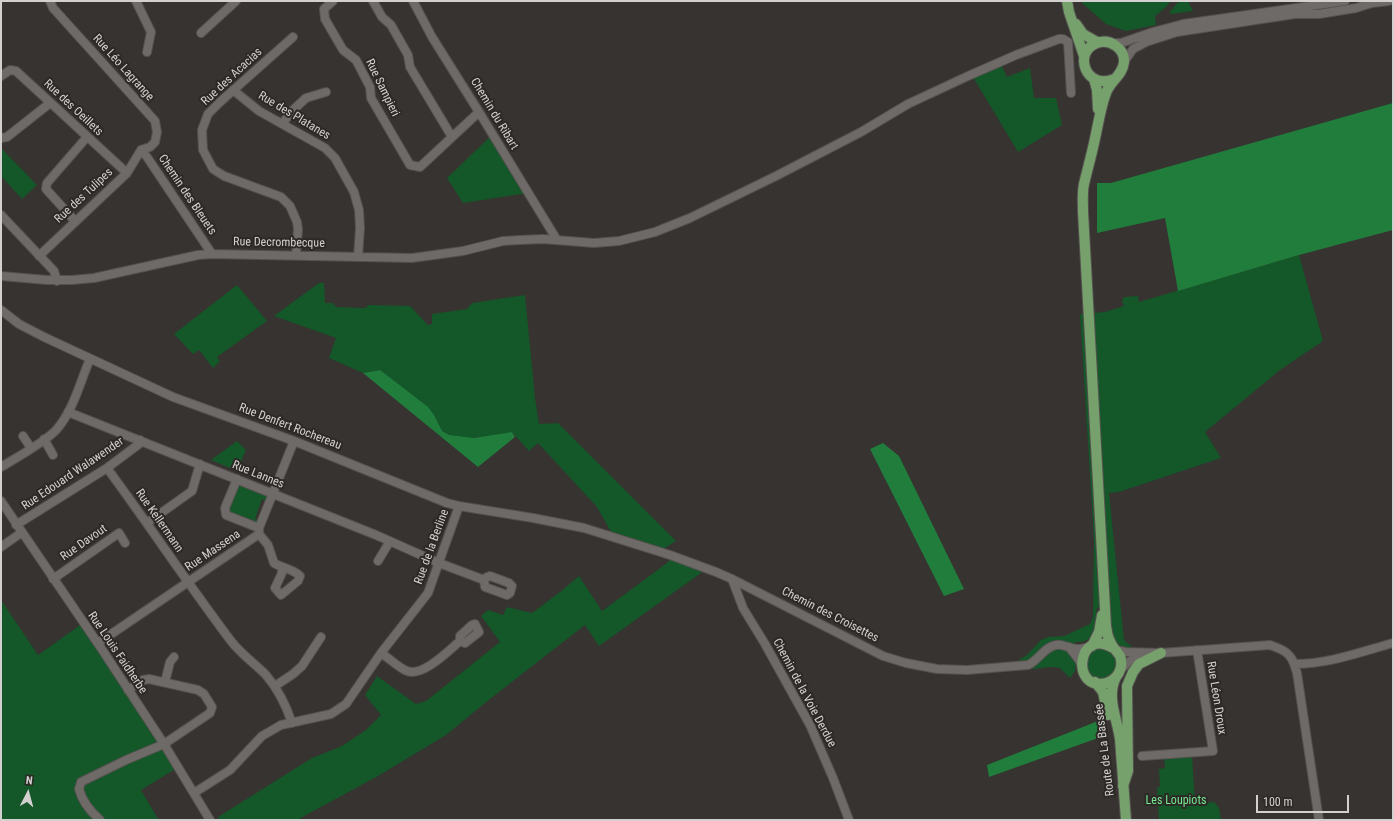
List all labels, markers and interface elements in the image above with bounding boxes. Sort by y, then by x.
street label: Rue Léo Lagrange [89,32,157,104]
street label: Rue des Acacias [199,45,265,109]
street label: Rue Sampieri [362,57,402,119]
street label: Chemin du Ribart [467,75,521,153]
street label: Rue des Oeillets [40,77,106,139]
street label: Rue des Platanes [255,89,333,143]
street label: Chemin des Bleuets [155,152,219,238]
street label: Rue des Tulipes [52,165,116,227]
street label: Rue Decrombecque [233,235,325,251]
street label: Rue Denfert Rochereau [237,401,343,453]
street label: Rue Edouard Walawender [19,435,127,513]
street label: Rue Lannes [230,458,286,492]
street label: Rue Kellermann [132,487,186,555]
street label: Rue de la Berline [412,507,452,587]
street label: Rue Davout [58,522,110,564]
street label: Rue Massena [183,527,243,575]
street label: Chemin des Croisettes [779,584,881,646]
street label: Rue Louis Faidherbe [84,609,150,697]
street label: Chemin de la Voie Derdue [769,636,839,750]
street label: Rue Léon Droux [1203,660,1229,736]
street label: Route de La Bassée [1092,703,1118,797]
north arrow [8,773,48,813]
text: N [25,774,33,787]
scale bar [1258,787,1351,813]
park label: Les Loupiots [1146,794,1206,808]
text: 100 m [1263,795,1293,809]

